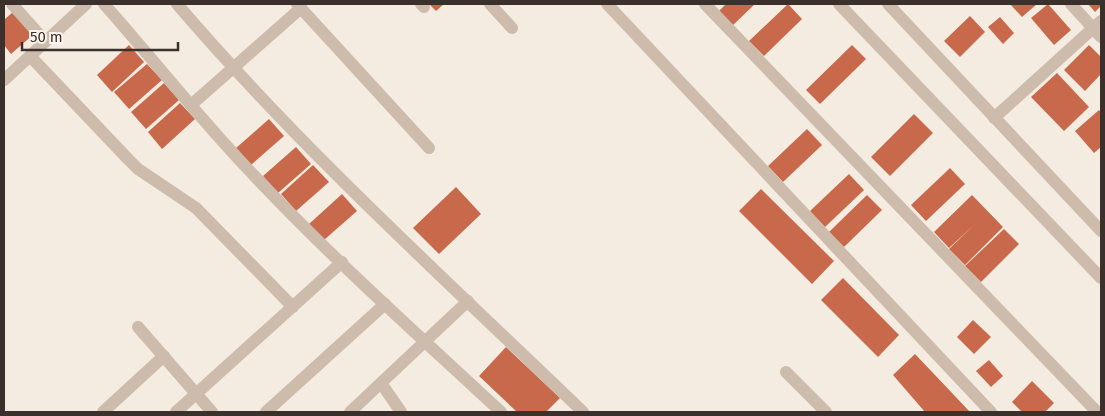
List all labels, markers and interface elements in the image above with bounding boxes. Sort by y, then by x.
scale bar [22,20,179,52]
text: 50 m [30,28,63,46]

